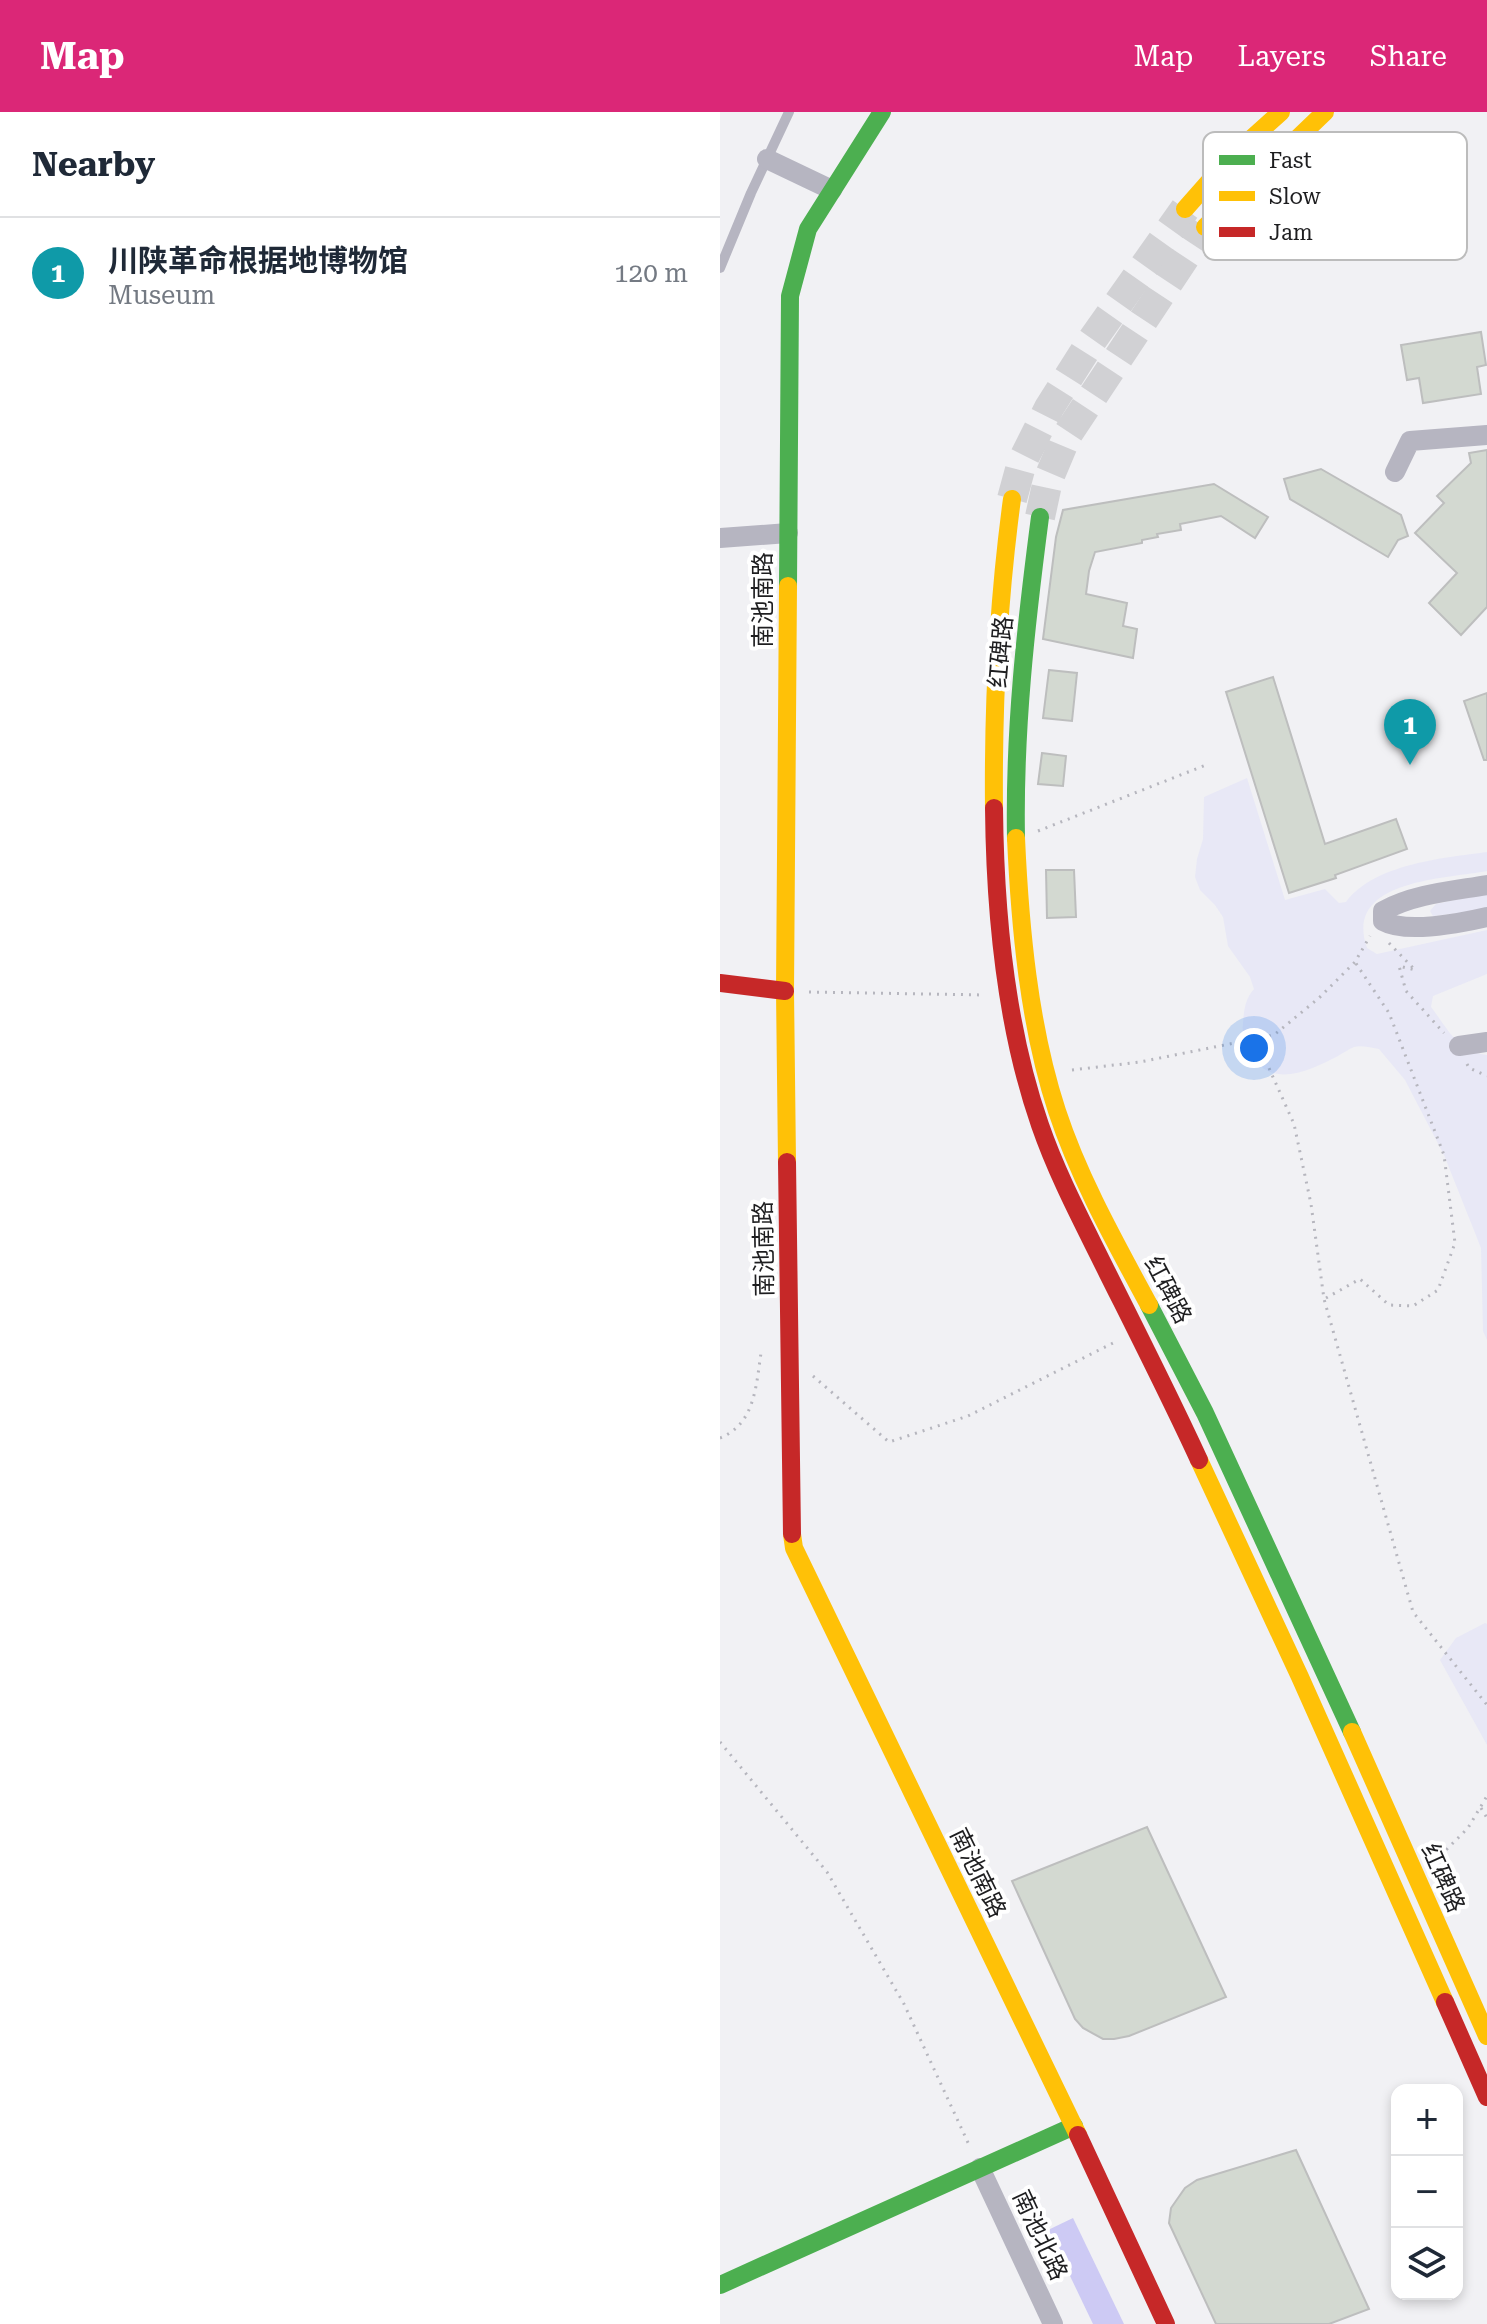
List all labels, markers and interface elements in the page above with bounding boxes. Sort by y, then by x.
text: Map [40,34,125,78]
text: Map [1134,40,1193,73]
text: Layers [1237,40,1326,73]
text: Share [1370,40,1447,73]
legend [1203,132,1467,260]
text: Nearby [32,144,155,184]
text: Fast [1269,148,1312,173]
text: Slow [1269,184,1322,209]
text: Jam [1269,220,1313,245]
text: 川陕革命根据地博物馆 [108,243,408,278]
text: 1 [51,258,65,288]
text: 120 m [614,258,688,288]
text: Museum [108,280,215,310]
street label: 南池南路 [749,552,777,648]
street label: 红碑路 [984,615,1018,689]
pin: 1 [1384,699,1436,765]
your location [1234,1028,1274,1068]
street label: 南池南路 [749,1201,779,1297]
street label: 红碑路 [1139,1252,1197,1328]
street label: 南池南路 [944,1824,1012,1922]
street label: 红碑路 [1416,1839,1470,1917]
map controls [1391,2084,1463,2300]
button: + [1391,2084,1463,2156]
button: − [1391,2156,1463,2228]
street label: 南池北路 [1007,2186,1073,2284]
button: layers [1391,2228,1463,2300]

